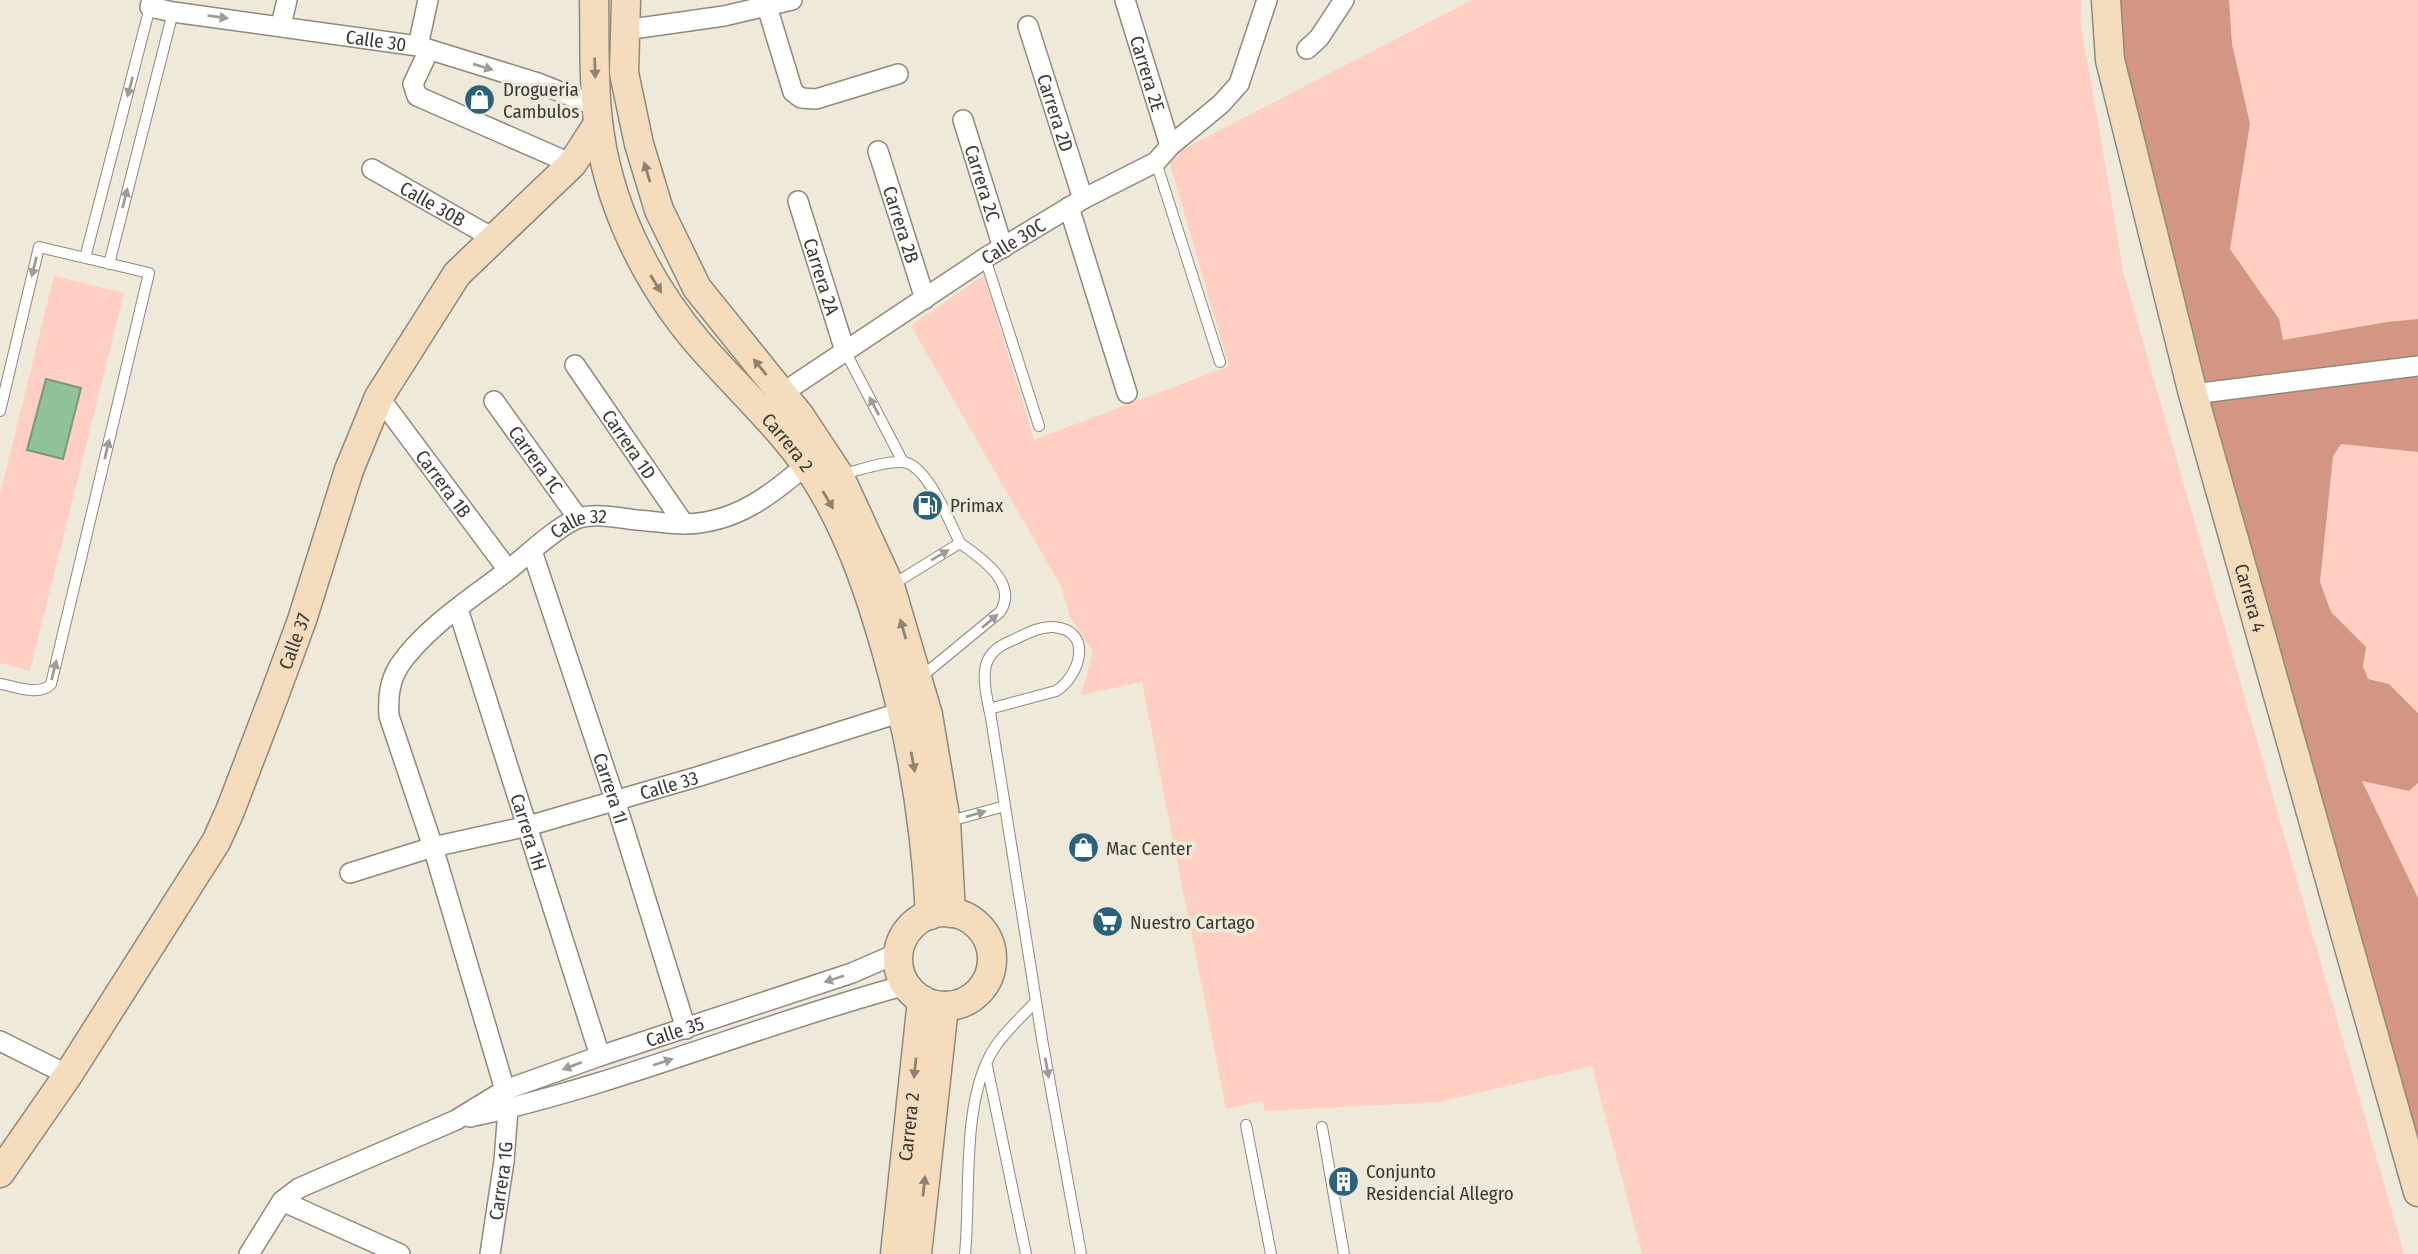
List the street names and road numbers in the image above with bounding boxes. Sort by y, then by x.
street label: Calle 30 [344,25,408,56]
street label: Carrera 2E [1125,33,1170,114]
street label: Carrera 2D [1032,71,1078,155]
street label: Carrera 2C [960,142,1005,224]
street label: Calle 30B [396,176,469,232]
street label: Carrera 2B [878,183,924,266]
street label: Calle 30C [977,213,1050,270]
street label: Carrera 2A [798,235,844,318]
street label: Carrera 1D [597,405,661,484]
street label: Carrera 2 [757,408,818,476]
street label: Carrera 1C [504,421,568,498]
street label: Carrera 1B [410,446,476,522]
street label: Calle 32 [546,505,607,544]
street label: Carrera 4 [2229,561,2271,635]
street label: Calle 37 [274,610,316,673]
street label: Carrera 1I [588,750,633,827]
street label: Calle 33 [637,766,701,805]
street label: Carrera 1H [505,791,551,874]
street label: Calle 35 [643,1012,707,1052]
street label: Carrera 2 [894,1091,924,1162]
street label: Carrera 1G [484,1141,517,1222]

